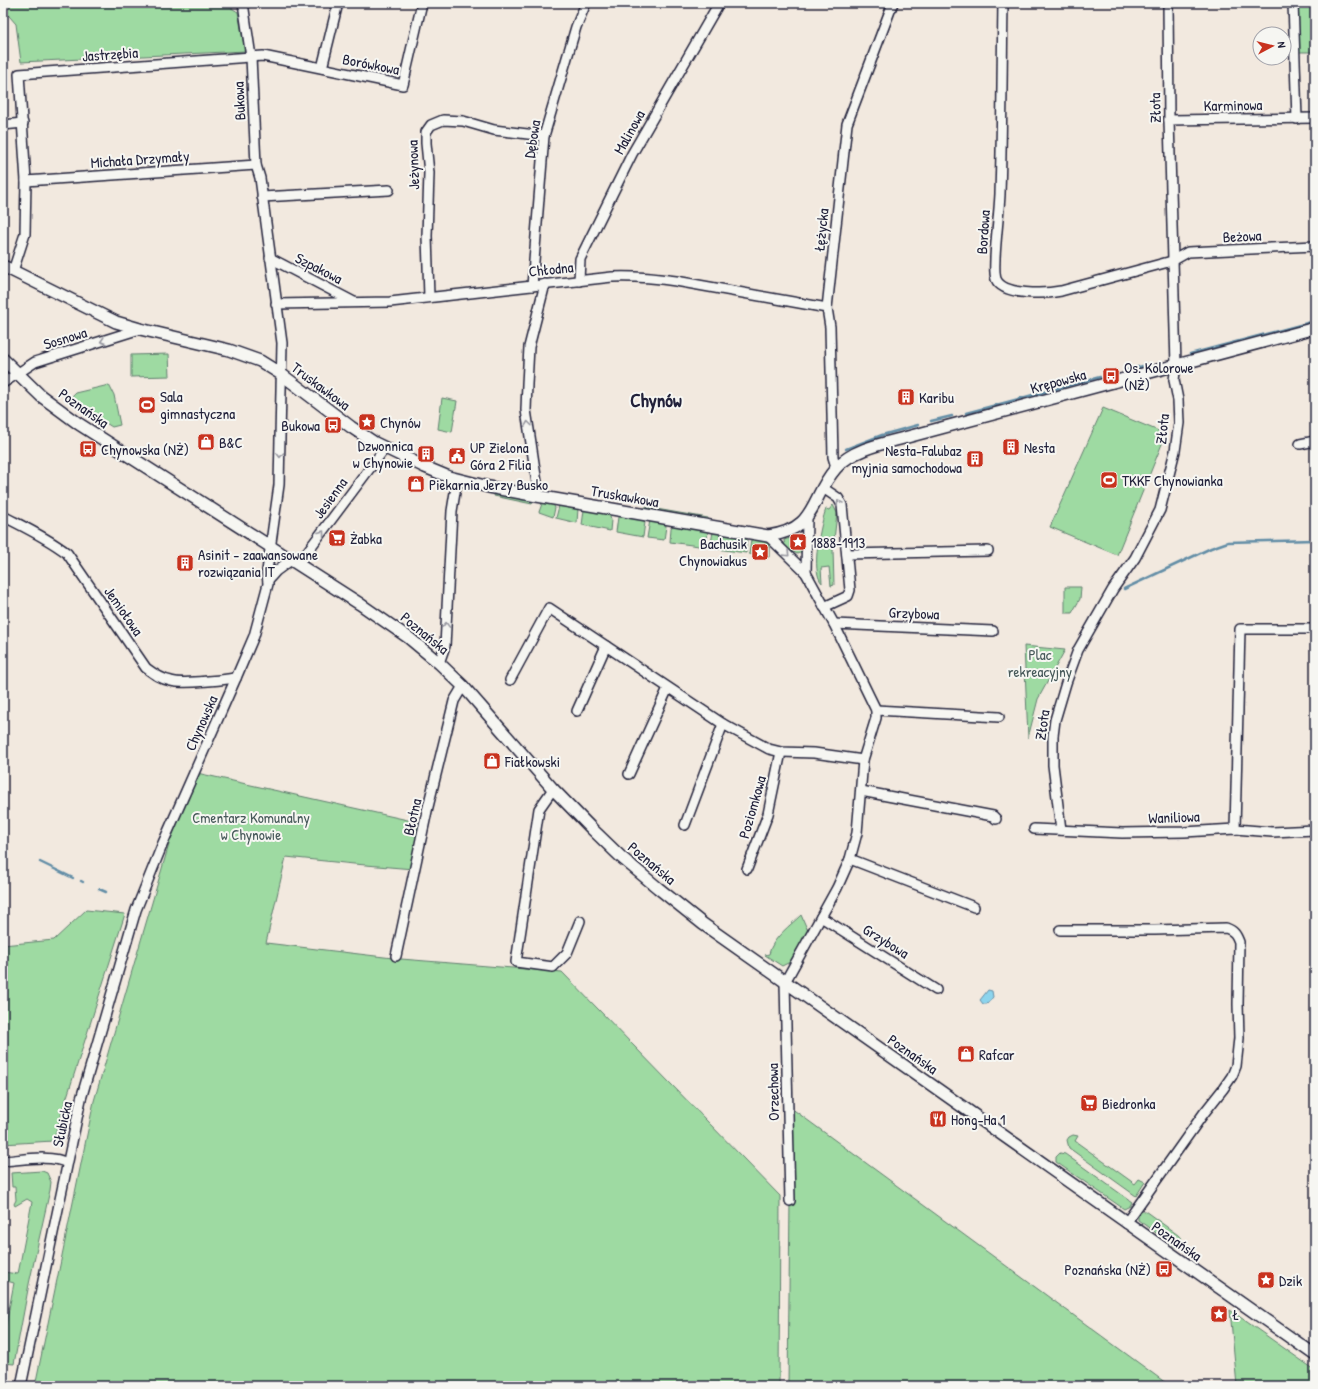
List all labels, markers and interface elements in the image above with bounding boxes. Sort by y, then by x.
north arrow [1252,26,1292,66]
text: N [1275,41,1289,49]
street label: Jastrzębia [81,42,139,66]
street label: Borówkowa [341,48,401,80]
street label: Bukowa [227,81,250,121]
street label: Złota [1144,93,1166,123]
street label: Karminowa [1203,94,1263,116]
street label: Malinowa [608,106,650,158]
street label: Dębowa [519,118,545,159]
street label: Jeżynowa [402,140,424,190]
street label: Michała Drzymały [90,145,190,173]
street label: Łężycka [808,207,834,253]
street label: Bordowa [971,209,995,255]
street label: Beżowa [1222,224,1262,248]
street label: Szpakowa [292,247,346,289]
street label: Chłodna [528,256,574,282]
street label: Sosnowa [41,321,89,355]
one-way arrow [99,336,106,345]
street label: Truskawkowa [287,357,355,415]
place label: Os. Kolorowe (NŻ) [1124,357,1193,395]
street label: Krępowska [1028,363,1088,399]
bus stop icon: Os. Kolorowe (NŻ) [1101,366,1121,386]
street label: Poznańska [55,383,113,433]
place label: Sala gimnastyczna [160,386,235,424]
district label: Chynów [630,387,682,414]
building icon: Karibu [896,387,916,407]
place label: Karibu [919,387,954,408]
sports icon: Sala gimnastyczna [137,395,157,415]
place icon: Chynów [357,412,377,432]
place label: Chynów [380,412,421,433]
street label: Złota [1150,413,1174,445]
place label: Bukowa [281,415,320,436]
bus stop icon: Bukowa [323,415,343,435]
one-way arrow [524,421,533,427]
shop icon: B&C [196,432,216,452]
place label: B&C [219,432,243,453]
place label: Dzwonnica w Chynowie [353,435,413,473]
place label: UP Zielona Góra 2 Filia [470,437,531,475]
building icon: Nesta [1001,437,1021,457]
place label: Nesta [1024,437,1055,458]
bus stop icon: Chynowska (NŻ) [78,439,98,459]
place label: Chynowska (NŻ) [101,439,189,460]
place label: Nesta-Falubaz myjnia samochodowa [852,440,963,478]
building icon: Dzwonnica w Chynowie [416,444,436,464]
public building icon: UP Zielona Góra 2 Filia [447,446,467,466]
building icon: Nesta-Falubaz myjnia samochodowa [965,449,985,469]
one-way arrow [275,452,284,458]
sports icon: TKKF Chynowianka [1099,470,1119,490]
place label: TKKF Chynowianka [1122,470,1223,491]
street label: Jesienna [308,473,352,523]
shop icon: Piekarnia Jerzy Busko [406,474,426,494]
place label: Piekarnia Jerzy Busko [429,474,548,495]
street label: Truskawkowa [589,480,661,512]
one-way arrow [837,500,844,507]
supermarket icon: Żabka [327,528,347,548]
place label: Żabka [350,528,382,549]
one-way arrow [317,530,324,537]
place icon: 1888-1913 [788,532,808,552]
place label: 1888-1913 [811,532,865,553]
place label: Bachusik Chynowiakus [679,533,747,571]
place icon: Bachusik Chynowiakus [750,542,770,562]
place label: Asinit - zaawansowane rozwiązania IT [198,544,318,582]
one-way arrow [782,550,790,557]
building icon: Asinit - zaawansowane rozwiązania IT [175,553,195,573]
street label: Jemiołowa [99,582,149,640]
street label: Grzybowa [888,602,940,624]
street label: Poznańska [396,607,454,659]
one-way arrow [442,622,450,628]
park label: Plac rekreacyjny [1008,644,1072,682]
street label: Chynowska [180,692,223,754]
street label: Złota [1029,708,1055,742]
shop icon: Fiałkowski [482,751,502,771]
place label: Fiałkowski [504,751,560,772]
street label: Poziomkowa [733,773,771,841]
street label: Błotna [398,796,426,837]
street label: Waniliowa [1148,806,1200,828]
park label: Cmentarz Komunalny w Chynowie [192,807,310,845]
street label: Poznańska [623,837,681,889]
street label: Grzybowa [859,919,913,963]
street label: Poznańska [884,1029,942,1079]
shop icon: Rafcar [956,1044,976,1064]
place label: Rafcar [979,1044,1015,1065]
street label: Orzechowa [762,1063,784,1121]
supermarket icon: Biedronka [1079,1093,1099,1113]
place label: Biedronka [1102,1093,1156,1114]
street label: Słubicka [47,1099,77,1149]
restaurant icon: Hong-Ha 1 [928,1109,948,1129]
place label: Hong-Ha 1 [951,1109,1005,1130]
street label: Poznańska [1148,1216,1206,1266]
place label: Poznańska (NŻ) [1064,1259,1151,1280]
bus stop icon: Poznańska (NŻ) [1154,1259,1174,1279]
place icon: Dzik [1256,1270,1276,1290]
place label: Dzik [1279,1270,1302,1291]
place icon: Ł [1209,1304,1229,1324]
place label: Ł [1232,1304,1239,1325]

